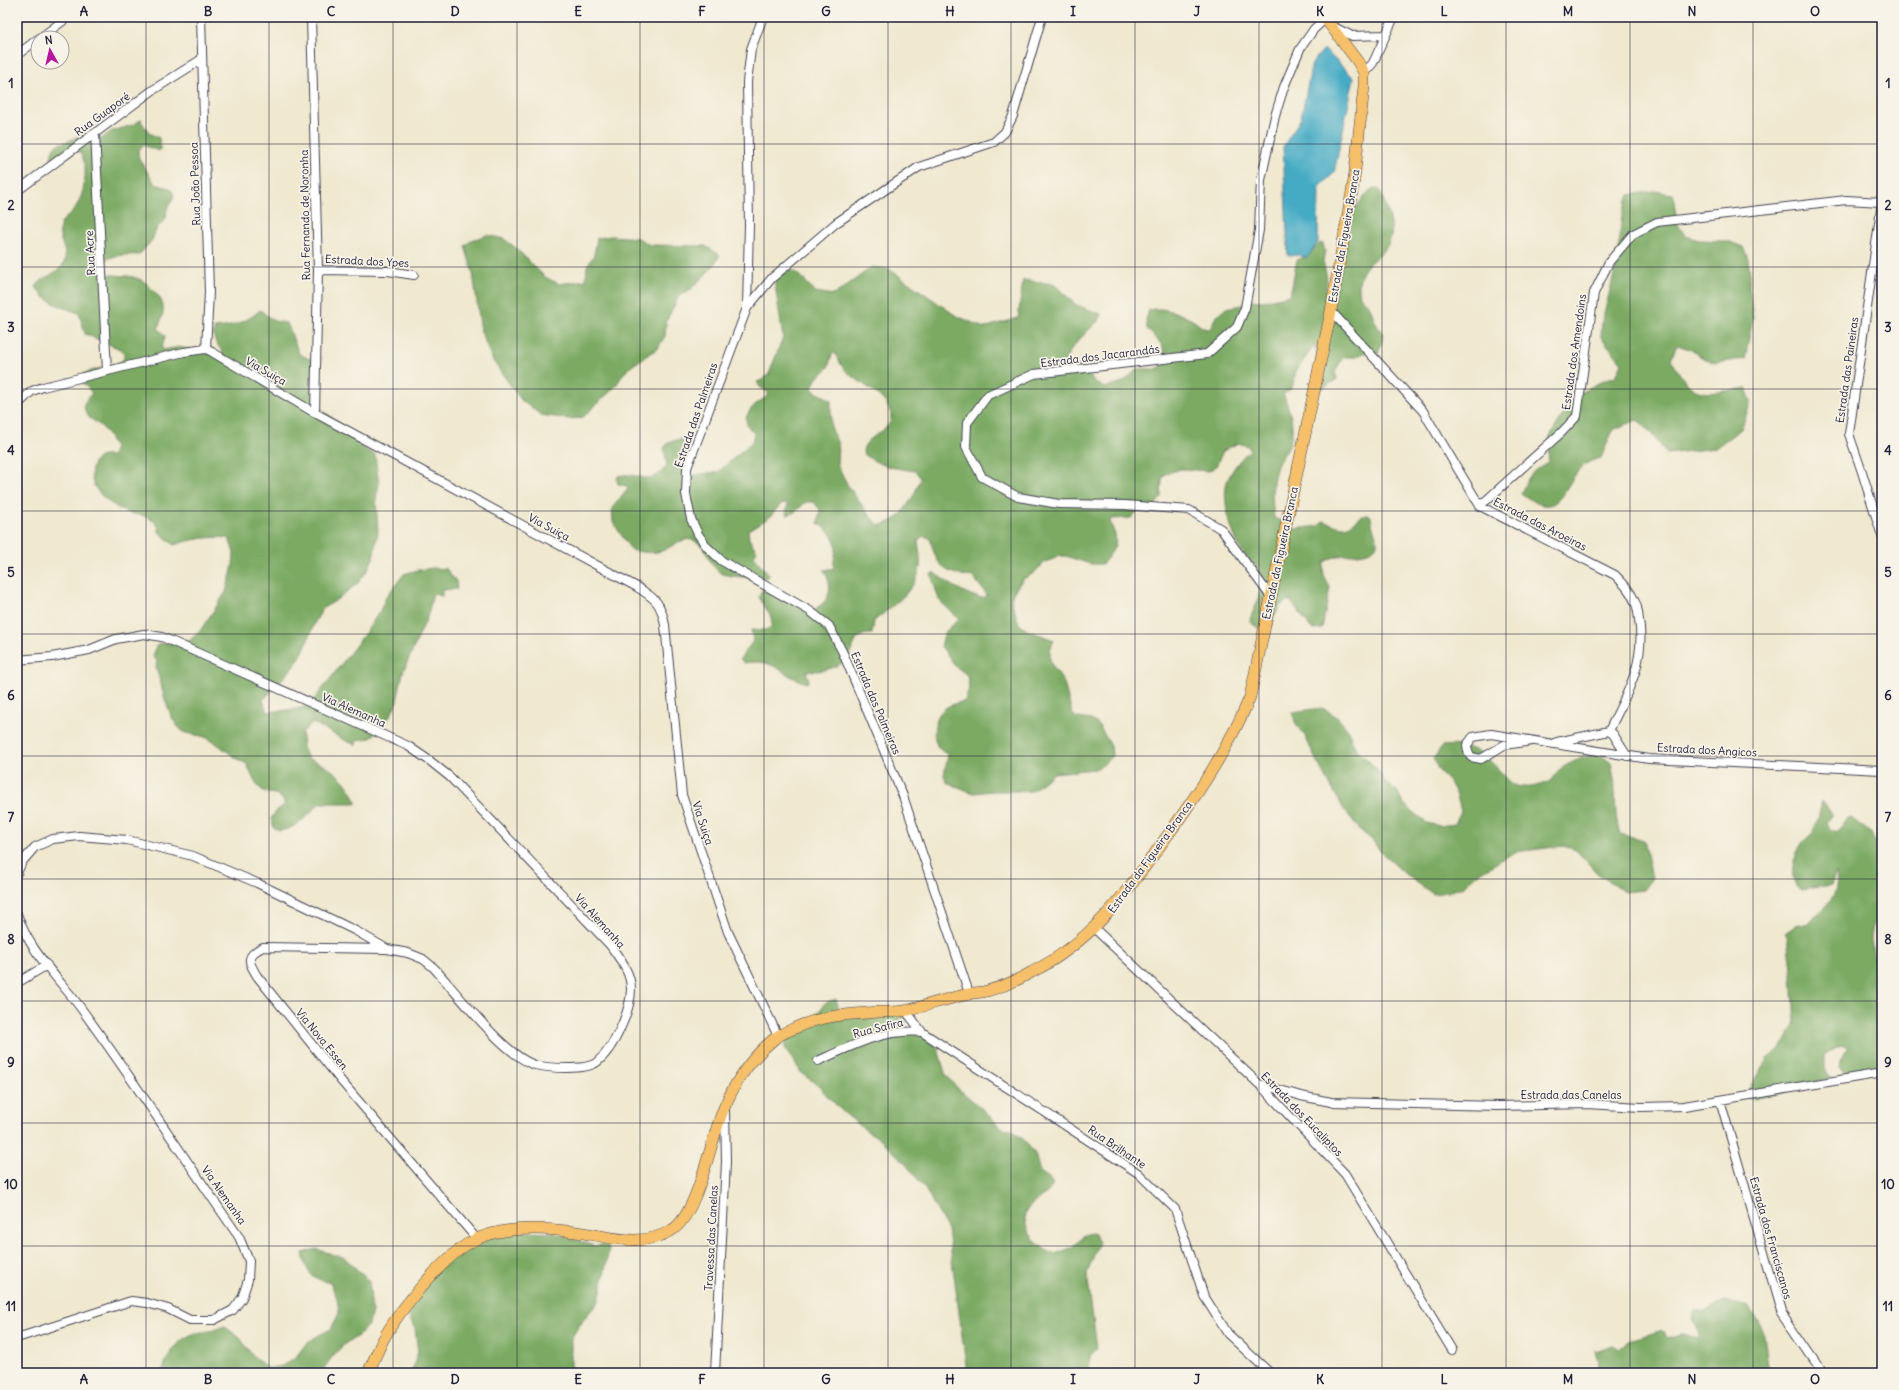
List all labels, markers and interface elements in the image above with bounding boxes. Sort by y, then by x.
text: A [80,3,89,20]
text: B [204,3,213,20]
text: C [327,3,336,20]
text: D [450,3,460,20]
text: E [574,3,582,20]
text: F [698,3,706,20]
text: G [821,3,831,20]
text: H [945,3,955,20]
text: I [1070,3,1076,20]
text: J [1194,3,1201,20]
text: K [1316,3,1325,20]
text: L [1440,3,1448,20]
text: M [1563,3,1573,20]
text: N [1688,3,1696,20]
text: O [1810,3,1820,20]
north arrow [30,30,70,70]
text: N [44,33,53,48]
text: 1 [8,75,14,92]
text: 1 [1885,75,1891,92]
street label: Rua Guaporé [71,89,133,139]
street label: Rua João Pessoa [187,142,203,226]
street label: Rua Fernando de Noronha [297,150,313,280]
street label: Estrada da Figueira Branca [1325,168,1363,304]
text: 2 [7,197,15,214]
text: 2 [1884,197,1892,214]
street label: Rua Acre [82,230,98,276]
street label: Estrada dos Ypes [325,252,409,270]
street label: Estrada dos Amendoins [1559,293,1589,411]
street label: Estrada das Paineiras [1833,316,1861,424]
text: 3 [7,319,15,336]
text: 3 [1884,319,1892,336]
street label: Estrada dos Jacarandás [1040,342,1160,370]
street label: Via Suiça [243,354,289,388]
street label: Estrada das Palmeiras [671,361,721,469]
text: 4 [7,442,15,459]
text: 4 [1884,442,1892,459]
street label: Estrada da Figueira Branca [1259,485,1301,621]
street label: Estrada das Aroeiras [1491,494,1589,554]
street label: Via Suiça [526,510,572,544]
text: 5 [7,564,15,581]
text: 5 [1884,564,1892,581]
street label: Estrada das Palmeiras [848,649,904,757]
text: 6 [7,687,15,704]
text: 6 [1884,687,1892,704]
street label: Via Alemanha [320,690,388,730]
street label: Estrada dos Angicos [1657,740,1757,760]
street label: Estrada da Figueira Branca [1105,798,1195,916]
street label: Via Suiça [689,799,717,847]
text: 7 [8,809,15,826]
text: 7 [1885,809,1892,826]
street label: Via Alemanha [572,891,628,951]
text: 8 [7,931,15,948]
text: 8 [1884,931,1892,948]
street label: Via Nova Essen [293,1005,351,1073]
street label: Rua Safira [851,1015,905,1041]
text: 9 [7,1054,15,1071]
text: 9 [1884,1054,1892,1071]
street label: Estrada dos Eucaliptos [1258,1069,1346,1159]
street label: Estrada das Canelas [1520,1088,1622,1102]
street label: Rua Brilhante [1085,1122,1149,1172]
street label: Via Alemanha [199,1163,249,1227]
street label: Estrada dos Franciscanos [1747,1175,1795,1301]
text: 10 [4,1176,18,1193]
text: 10 [1881,1176,1895,1193]
street label: Travessa das Canelas [701,1185,721,1291]
text: 11 [6,1298,16,1315]
text: 11 [1883,1298,1893,1315]
text: A [80,1371,89,1388]
text: B [204,1371,213,1388]
text: C [327,1371,336,1388]
text: D [450,1371,460,1388]
text: E [574,1371,582,1388]
text: F [698,1371,706,1388]
text: G [821,1371,831,1388]
text: H [945,1371,955,1388]
text: I [1070,1371,1076,1388]
text: J [1194,1371,1201,1388]
text: K [1316,1371,1325,1388]
text: L [1440,1371,1448,1388]
text: M [1563,1371,1573,1388]
text: N [1688,1371,1696,1388]
text: O [1810,1371,1820,1388]

